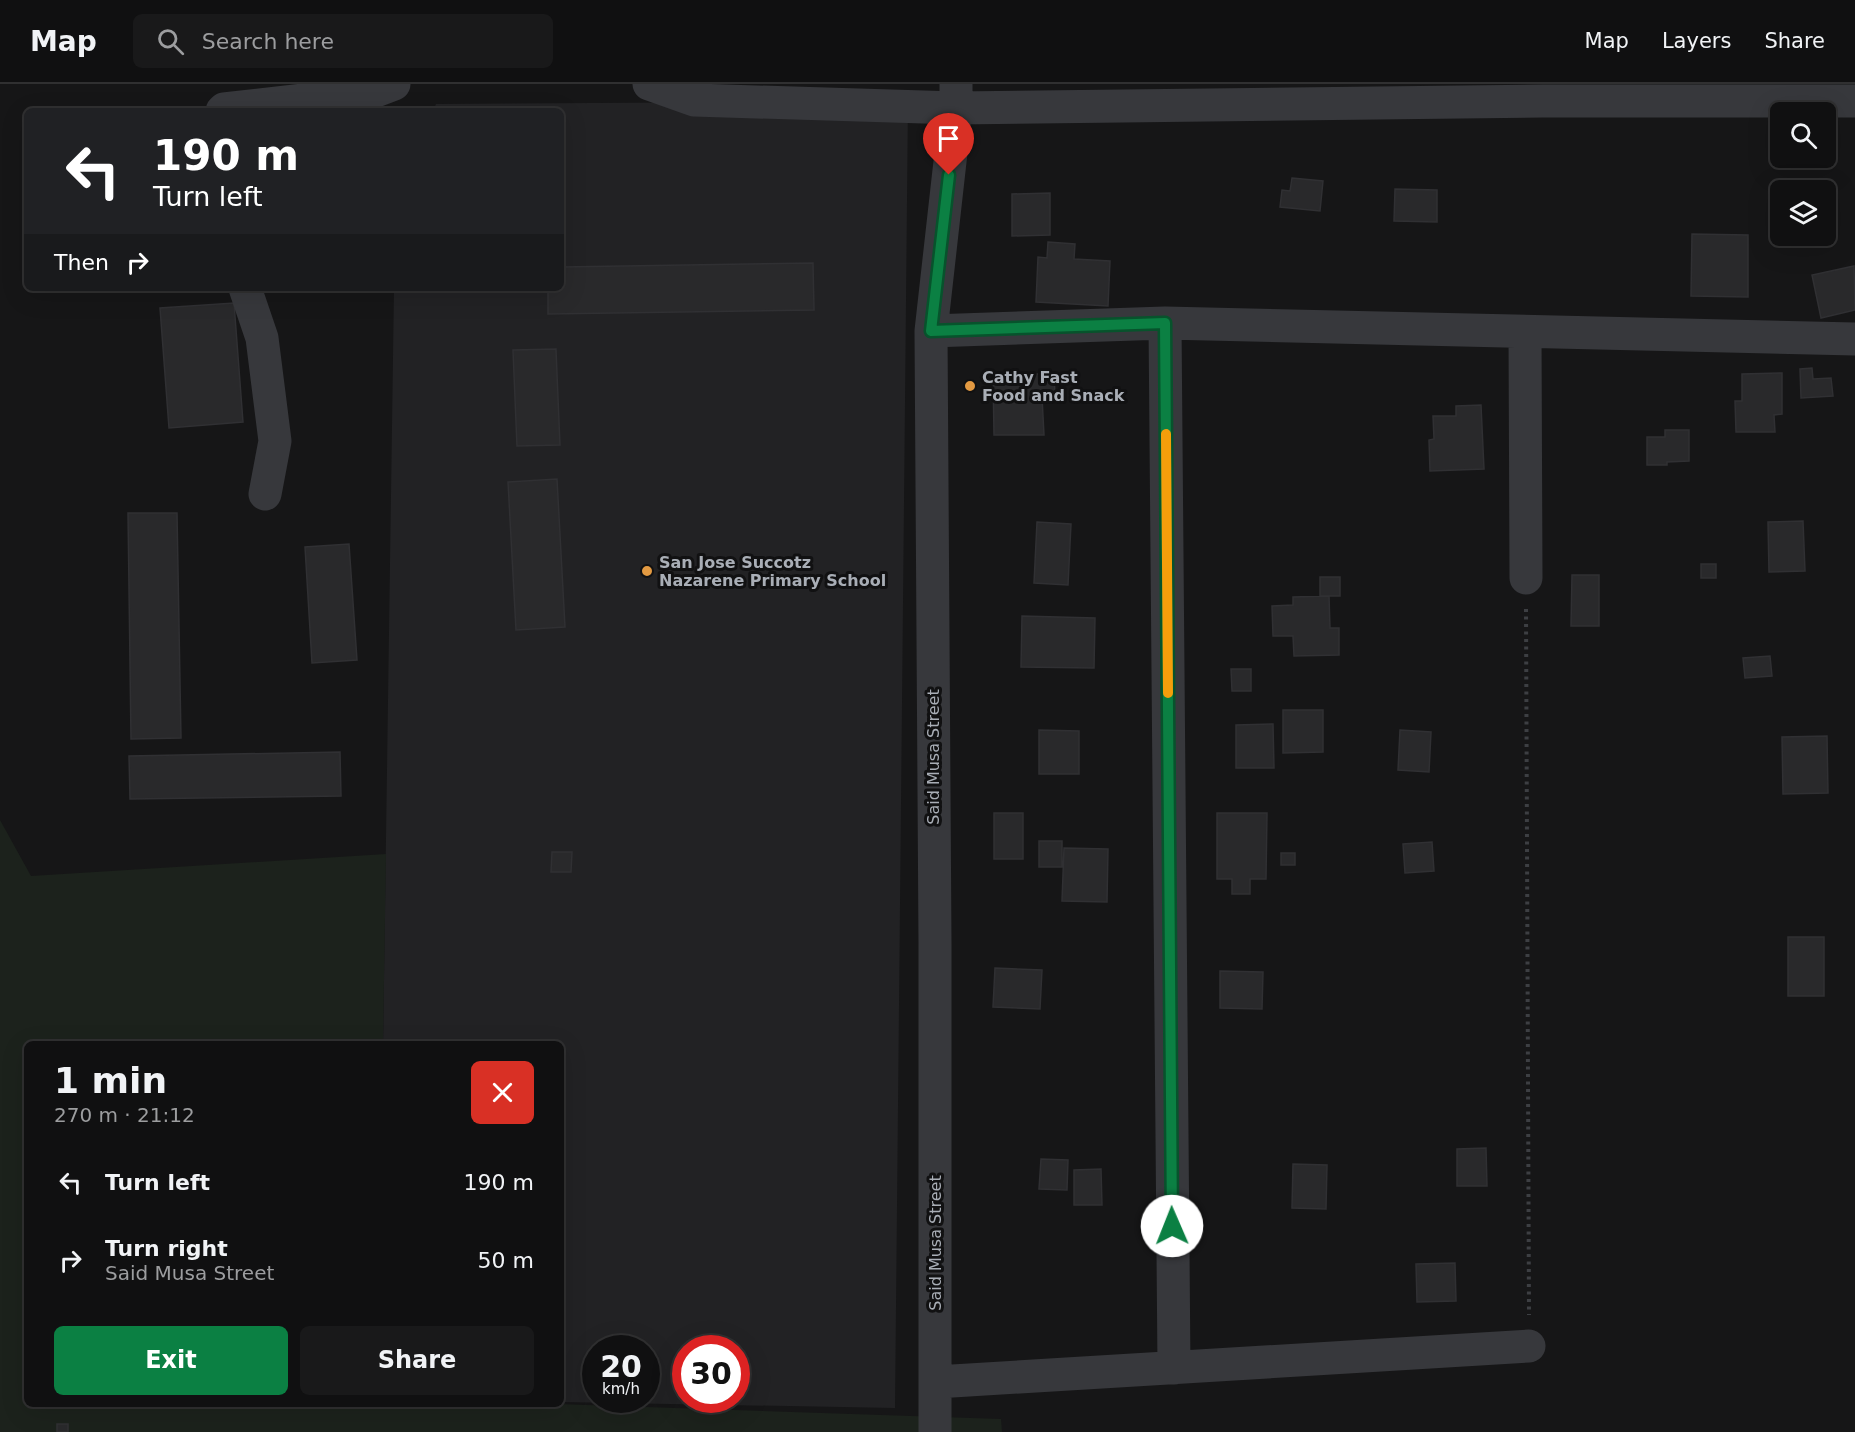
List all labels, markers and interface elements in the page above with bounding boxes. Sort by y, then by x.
search box [133,14,553,68]
text: Map [30,25,97,58]
icon: search [154,25,187,58]
text: Search here [202,29,334,54]
text: Map [1585,29,1629,53]
text: Layers [1662,29,1731,53]
text: Share [1764,29,1825,53]
map controls [1770,102,1836,246]
button: search [1770,102,1836,168]
pin [923,113,974,175]
icon: arrive [932,122,965,155]
text: 190 m [153,131,299,180]
icon: left [54,132,132,210]
button: layers [1770,180,1836,246]
text: Turn left [153,181,263,212]
icon: right [121,246,154,279]
text: Then [54,250,109,275]
place label: Cathy Fast Food and Snack [982,368,1125,405]
marker: Cathy Fast Food and Snack [963,379,977,393]
place label: San Jose Succotz Nazarene Primary School [659,553,886,590]
marker: San Jose Succotz Nazarene Primary School [640,564,654,578]
street label: Said Musa Street [924,689,943,825]
text: 1 min [54,1060,167,1101]
button: close [471,1061,534,1124]
text: 270 m · 21:12 [54,1103,195,1127]
icon: left [54,1166,87,1199]
text: Turn left [105,1170,210,1195]
text: 190 m [464,1170,534,1195]
street label: Said Musa Street [926,1175,945,1311]
position arrow [1140,1194,1204,1258]
text: Turn right [105,1236,228,1261]
icon: right [54,1244,87,1277]
text: 50 m [478,1248,534,1273]
text: Said Musa Street [105,1261,274,1285]
button: Exit [54,1326,288,1395]
button: Share [300,1326,534,1395]
speed limit sign: 30 [672,1335,750,1413]
text: 20 [600,1349,642,1384]
text: km/h [602,1380,640,1398]

